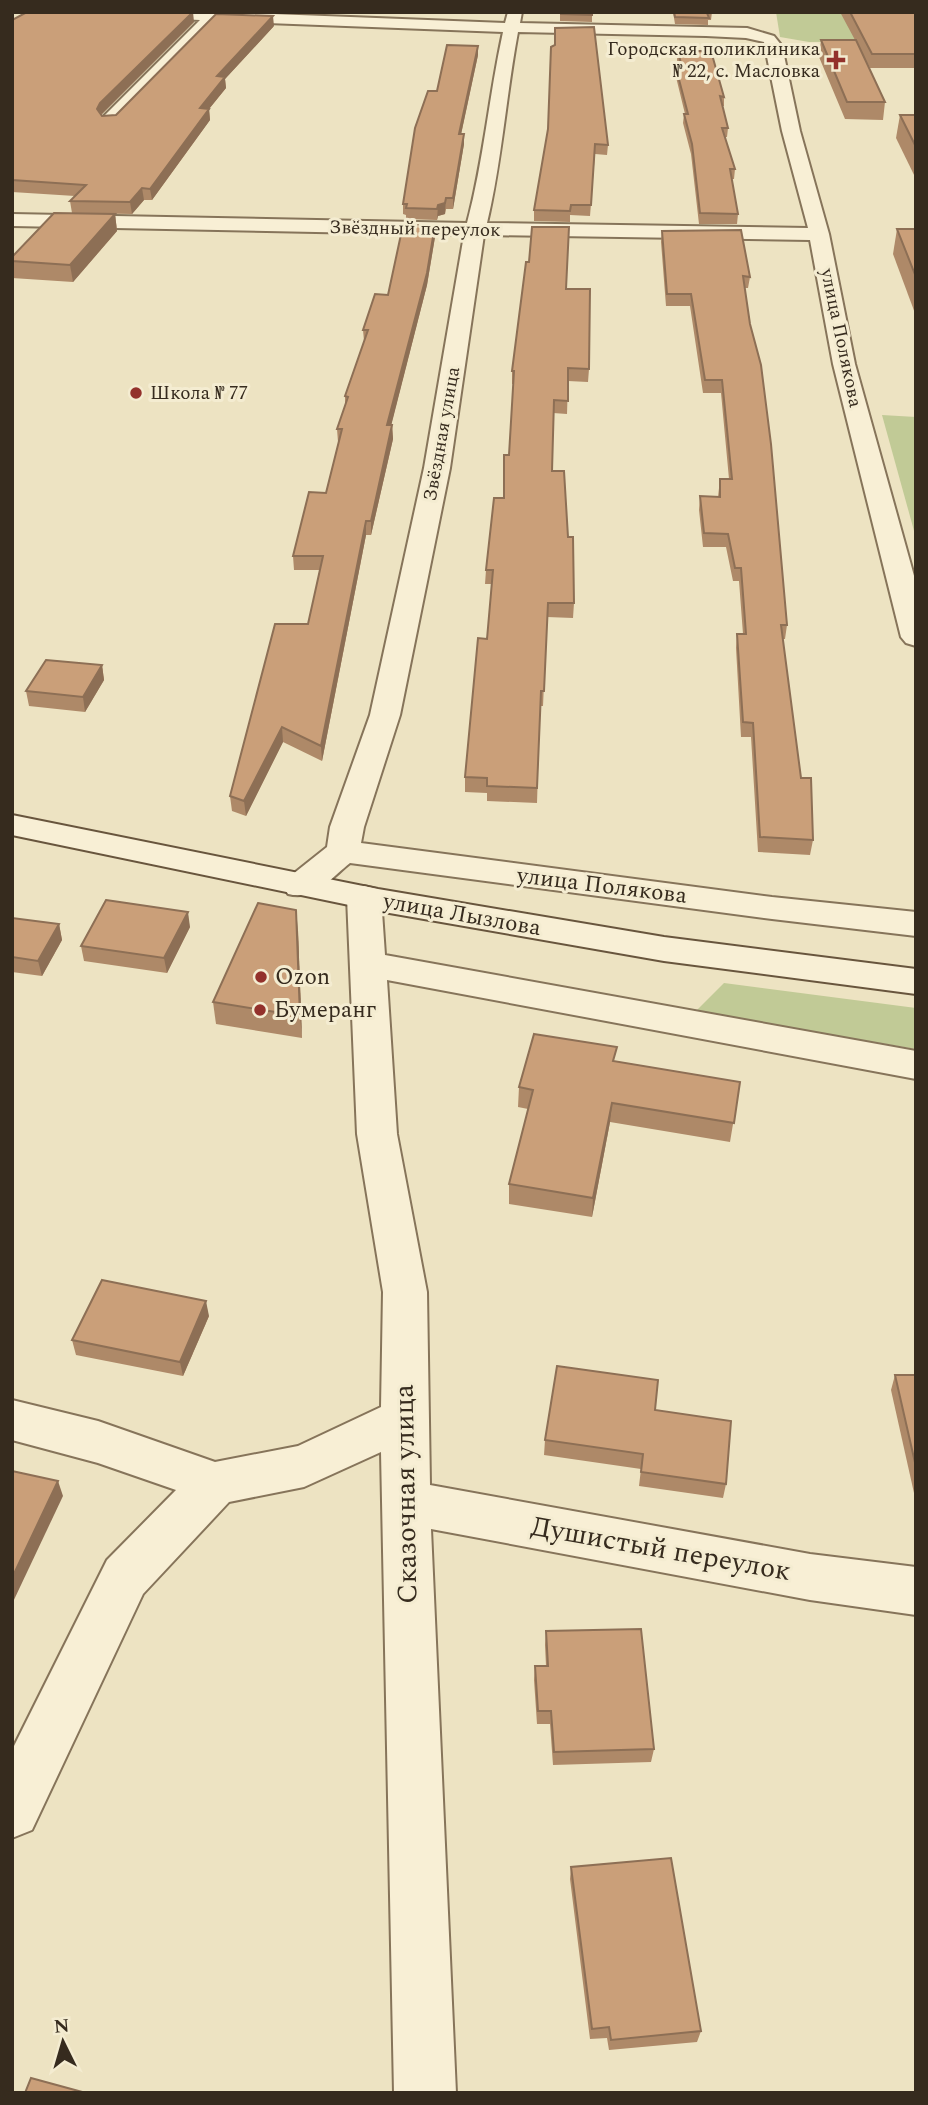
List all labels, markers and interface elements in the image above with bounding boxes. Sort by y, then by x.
place label: Городская поликлиника № 22, с. Масловка [607,35,821,86]
marker: Городская поликлиника № 22, с. Масловка [826,50,846,70]
street label: Звёздный переулок [329,213,501,245]
street label: улица Полякова [812,265,870,411]
street label: Звёздная улица [416,364,468,504]
place label: Школа № 77 [150,379,248,408]
marker: Школа № 77 [128,385,144,401]
street label: улица Полякова [514,858,689,914]
street label: улица Лызлова [379,884,544,946]
place label: Ozon [275,960,330,995]
marker: Ozon [253,969,269,985]
place label: Бумеранг [274,993,376,1028]
marker: Бумеранг [252,1002,268,1018]
street label: Сказочная улица [383,1383,429,1604]
street label: Душистый переулок [528,1505,794,1593]
north arrow [28,2007,98,2077]
text: N [53,2011,71,2042]

